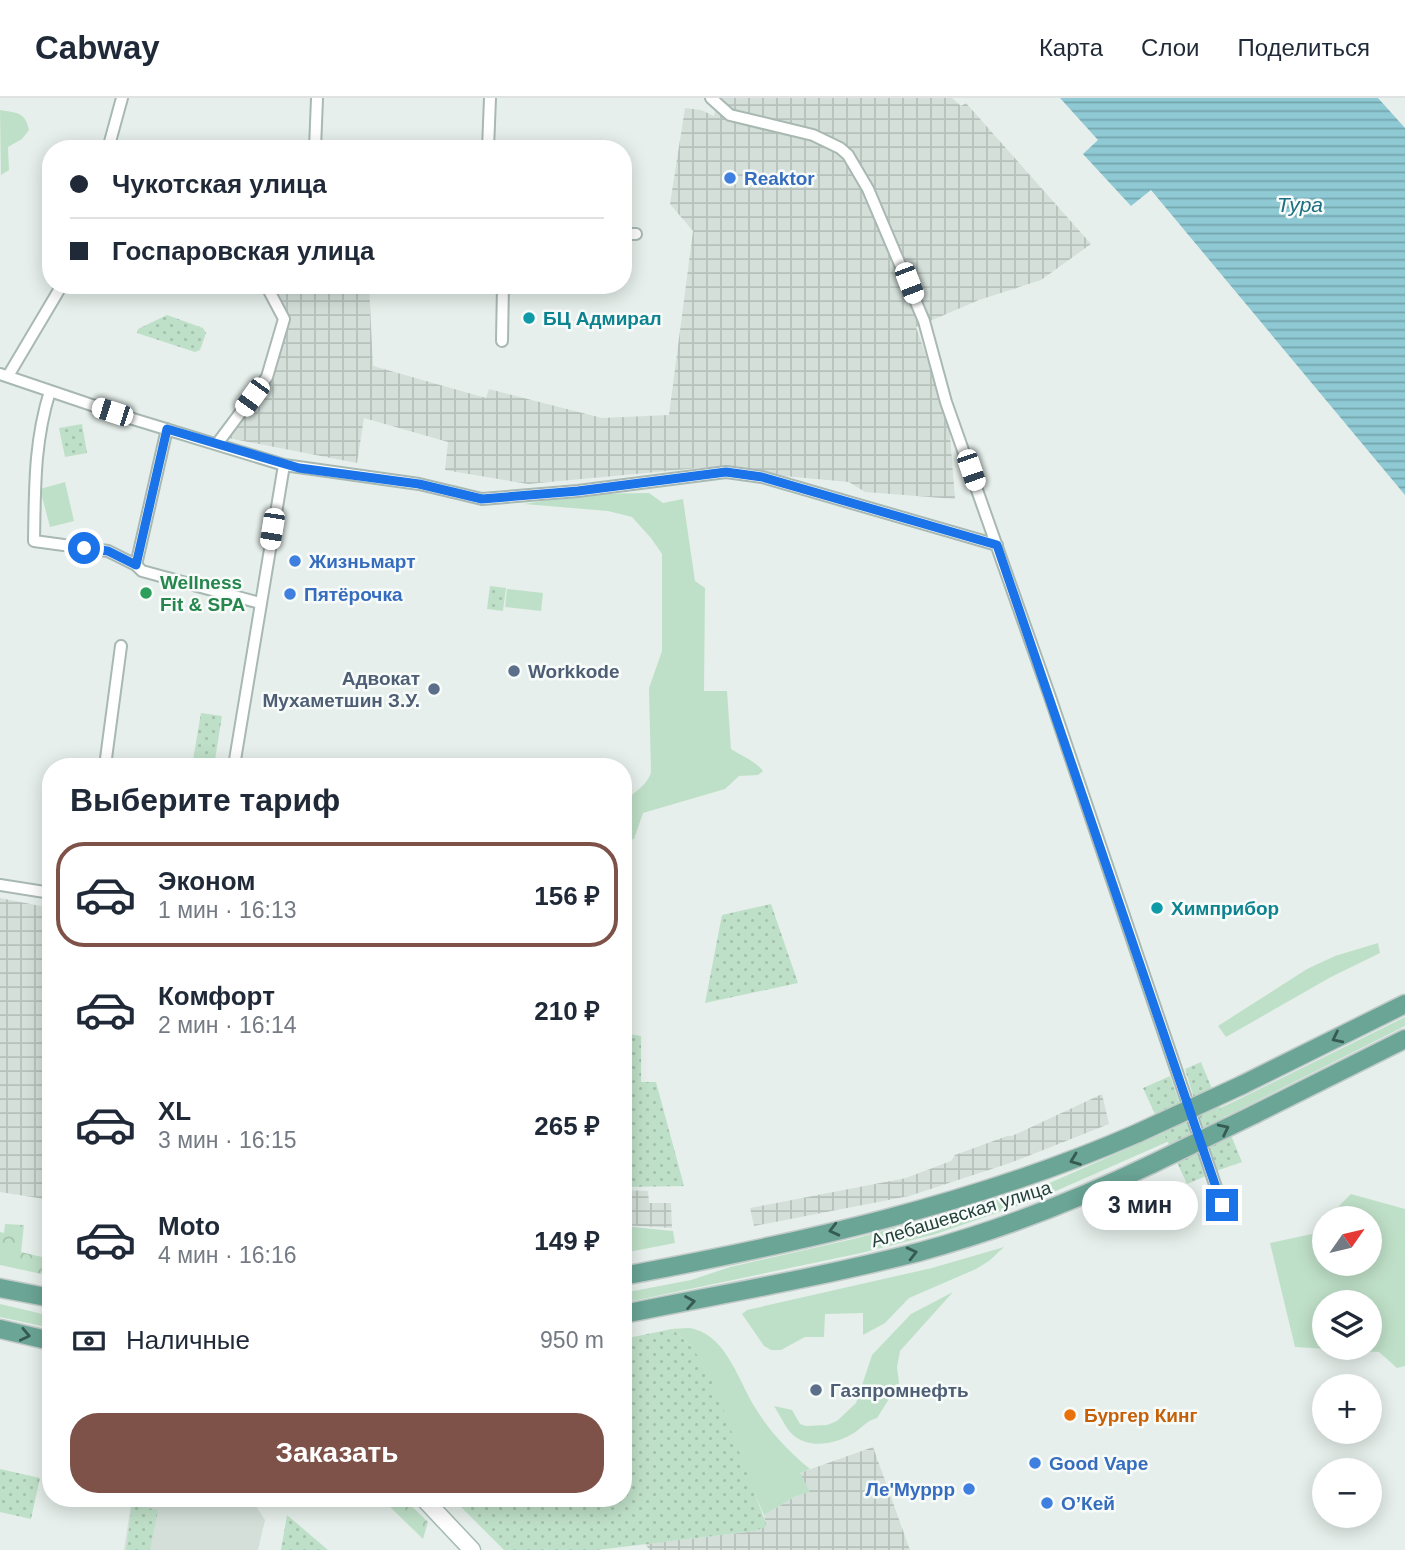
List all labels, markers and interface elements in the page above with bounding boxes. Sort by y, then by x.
text: Cabway [35,29,160,66]
text: Карта [1039,34,1103,61]
text: Слои [1141,34,1199,61]
text: Поделиться [1237,34,1370,61]
place label: Reaktor [744,168,815,189]
text: Чукотская улица [112,169,327,199]
marker: Reaktor [722,170,738,186]
water label: Тура [1277,193,1323,216]
text: Госпаровская улица [112,236,374,266]
car [892,260,927,306]
place label: БЦ Адмирал [543,308,662,329]
marker: БЦ Адмирал [521,310,537,326]
car [232,374,273,420]
car [89,396,136,428]
car [955,447,988,493]
car [259,507,286,551]
route start [68,532,100,564]
place label: Жизньмарт [308,551,416,572]
marker: Жизньмарт [287,553,303,569]
place label: Wellness Fit & SPA [160,572,245,615]
place label: Пятёрочка [304,584,403,605]
marker: Wellness Fit & SPA [138,585,154,601]
marker: Пятёрочка [282,586,298,602]
place label: Workkode [528,661,620,682]
marker: Workkode [506,663,522,679]
place label: Адвокат Мухаметшин З.У. [262,668,420,711]
marker: Адвокат Мухаметшин З.У. [426,681,442,697]
text: Выберите тариф [70,782,340,818]
icon: car [74,863,137,926]
text: Эконом [158,866,256,896]
text: 156 ₽ [534,881,600,911]
text: 1 мин · 16:13 [158,897,297,923]
place label: Химприбор [1171,898,1279,919]
marker: Химприбор [1149,900,1165,916]
icon: car [74,978,137,1041]
text: Комфорт [158,981,275,1011]
text: 210 ₽ [534,996,600,1026]
text: 2 мин · 16:14 [158,1012,297,1038]
one-way arrow [1332,1030,1344,1044]
icon: car [74,1093,137,1156]
text: XL [158,1096,191,1126]
text: 265 ₽ [534,1111,600,1141]
one-way arrow [1217,1123,1229,1137]
text: 3 мин · 16:15 [158,1127,297,1153]
one-way arrow [1070,1152,1082,1166]
street label: Алебашевская улица [868,1176,1054,1251]
callout: 3 мин [1082,1180,1198,1230]
route end [1206,1189,1238,1221]
text: 3 мин [1108,1192,1172,1218]
north arrow [1312,1206,1382,1276]
map controls [1312,1206,1382,1528]
icon: car [74,1208,137,1271]
text: Moto [158,1211,220,1241]
one-way arrow [828,1222,840,1237]
text: 149 ₽ [534,1226,600,1256]
text: 4 мин · 16:16 [158,1242,297,1268]
one-way arrow [906,1247,918,1261]
button: layers [1312,1290,1382,1360]
one-way arrow [684,1295,696,1310]
icon: cash [70,1322,108,1360]
text: Наличные [126,1325,250,1355]
one-way arrow [19,1327,31,1341]
text: 950 m [540,1327,604,1353]
button: + [1312,1374,1382,1444]
place label: Газпромнефть [830,1380,969,1401]
marker: Газпромнефть [808,1382,824,1398]
place label: Бургер Кинг [1084,1405,1197,1426]
marker: Бургер Кинг [1062,1407,1078,1423]
button: Заказать [70,1413,604,1493]
place label: Good Vape [1049,1453,1148,1474]
marker: Good Vape [1027,1455,1043,1471]
button: − [1312,1458,1382,1528]
place label: Ле'Муррр [866,1479,955,1500]
marker: Ле'Муррр [961,1481,977,1497]
place label: О’Кей [1061,1493,1115,1514]
marker: О’Кей [1039,1495,1055,1511]

